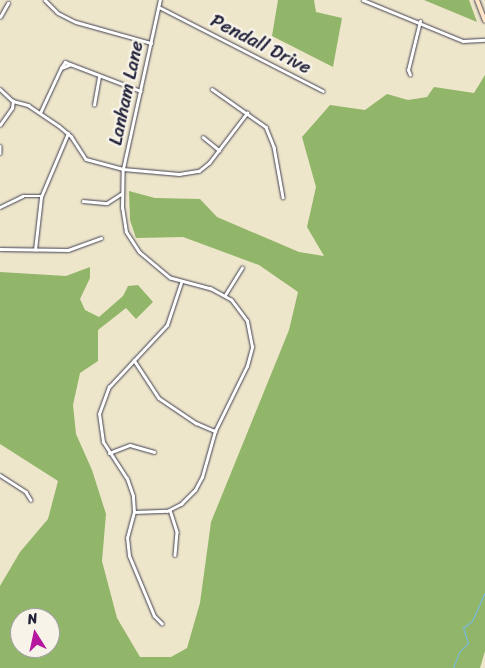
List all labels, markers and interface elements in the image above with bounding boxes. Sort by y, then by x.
street label: Pendall Drive [207,9,315,79]
street label: Lanham Lane [104,39,148,147]
text: N [26,606,39,632]
north arrow [10,608,60,658]

